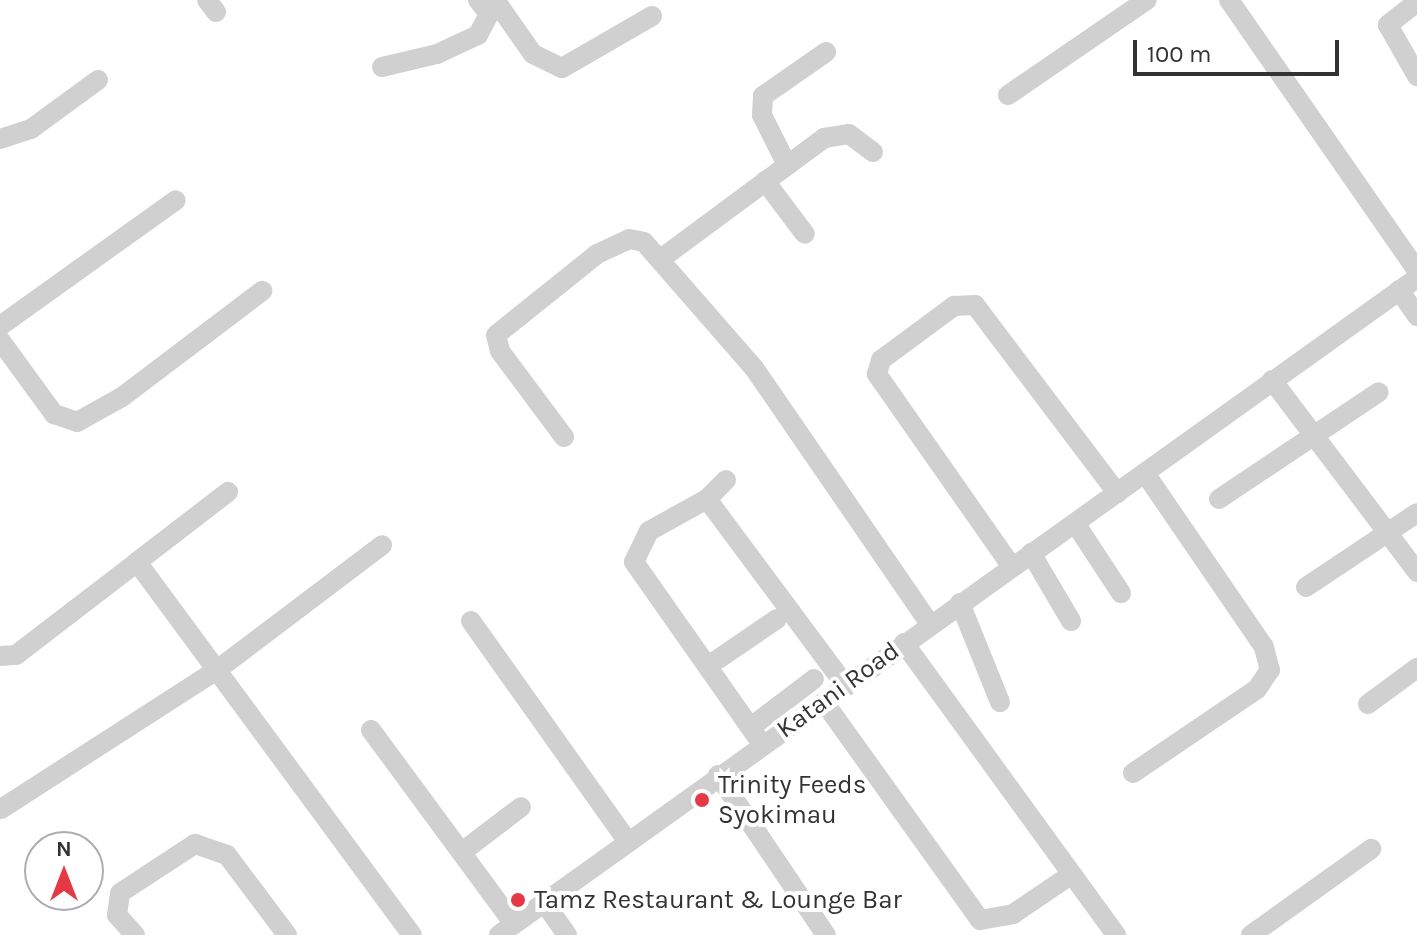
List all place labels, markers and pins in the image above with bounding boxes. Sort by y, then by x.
place label: Trinity Feeds Syokimau [718,769,866,830]
marker: Trinity Feeds Syokimau [693,791,711,809]
place label: Tamz Restaurant & Lounge Bar [534,884,902,916]
marker: Tamz Restaurant & Lounge Bar [509,891,527,909]

